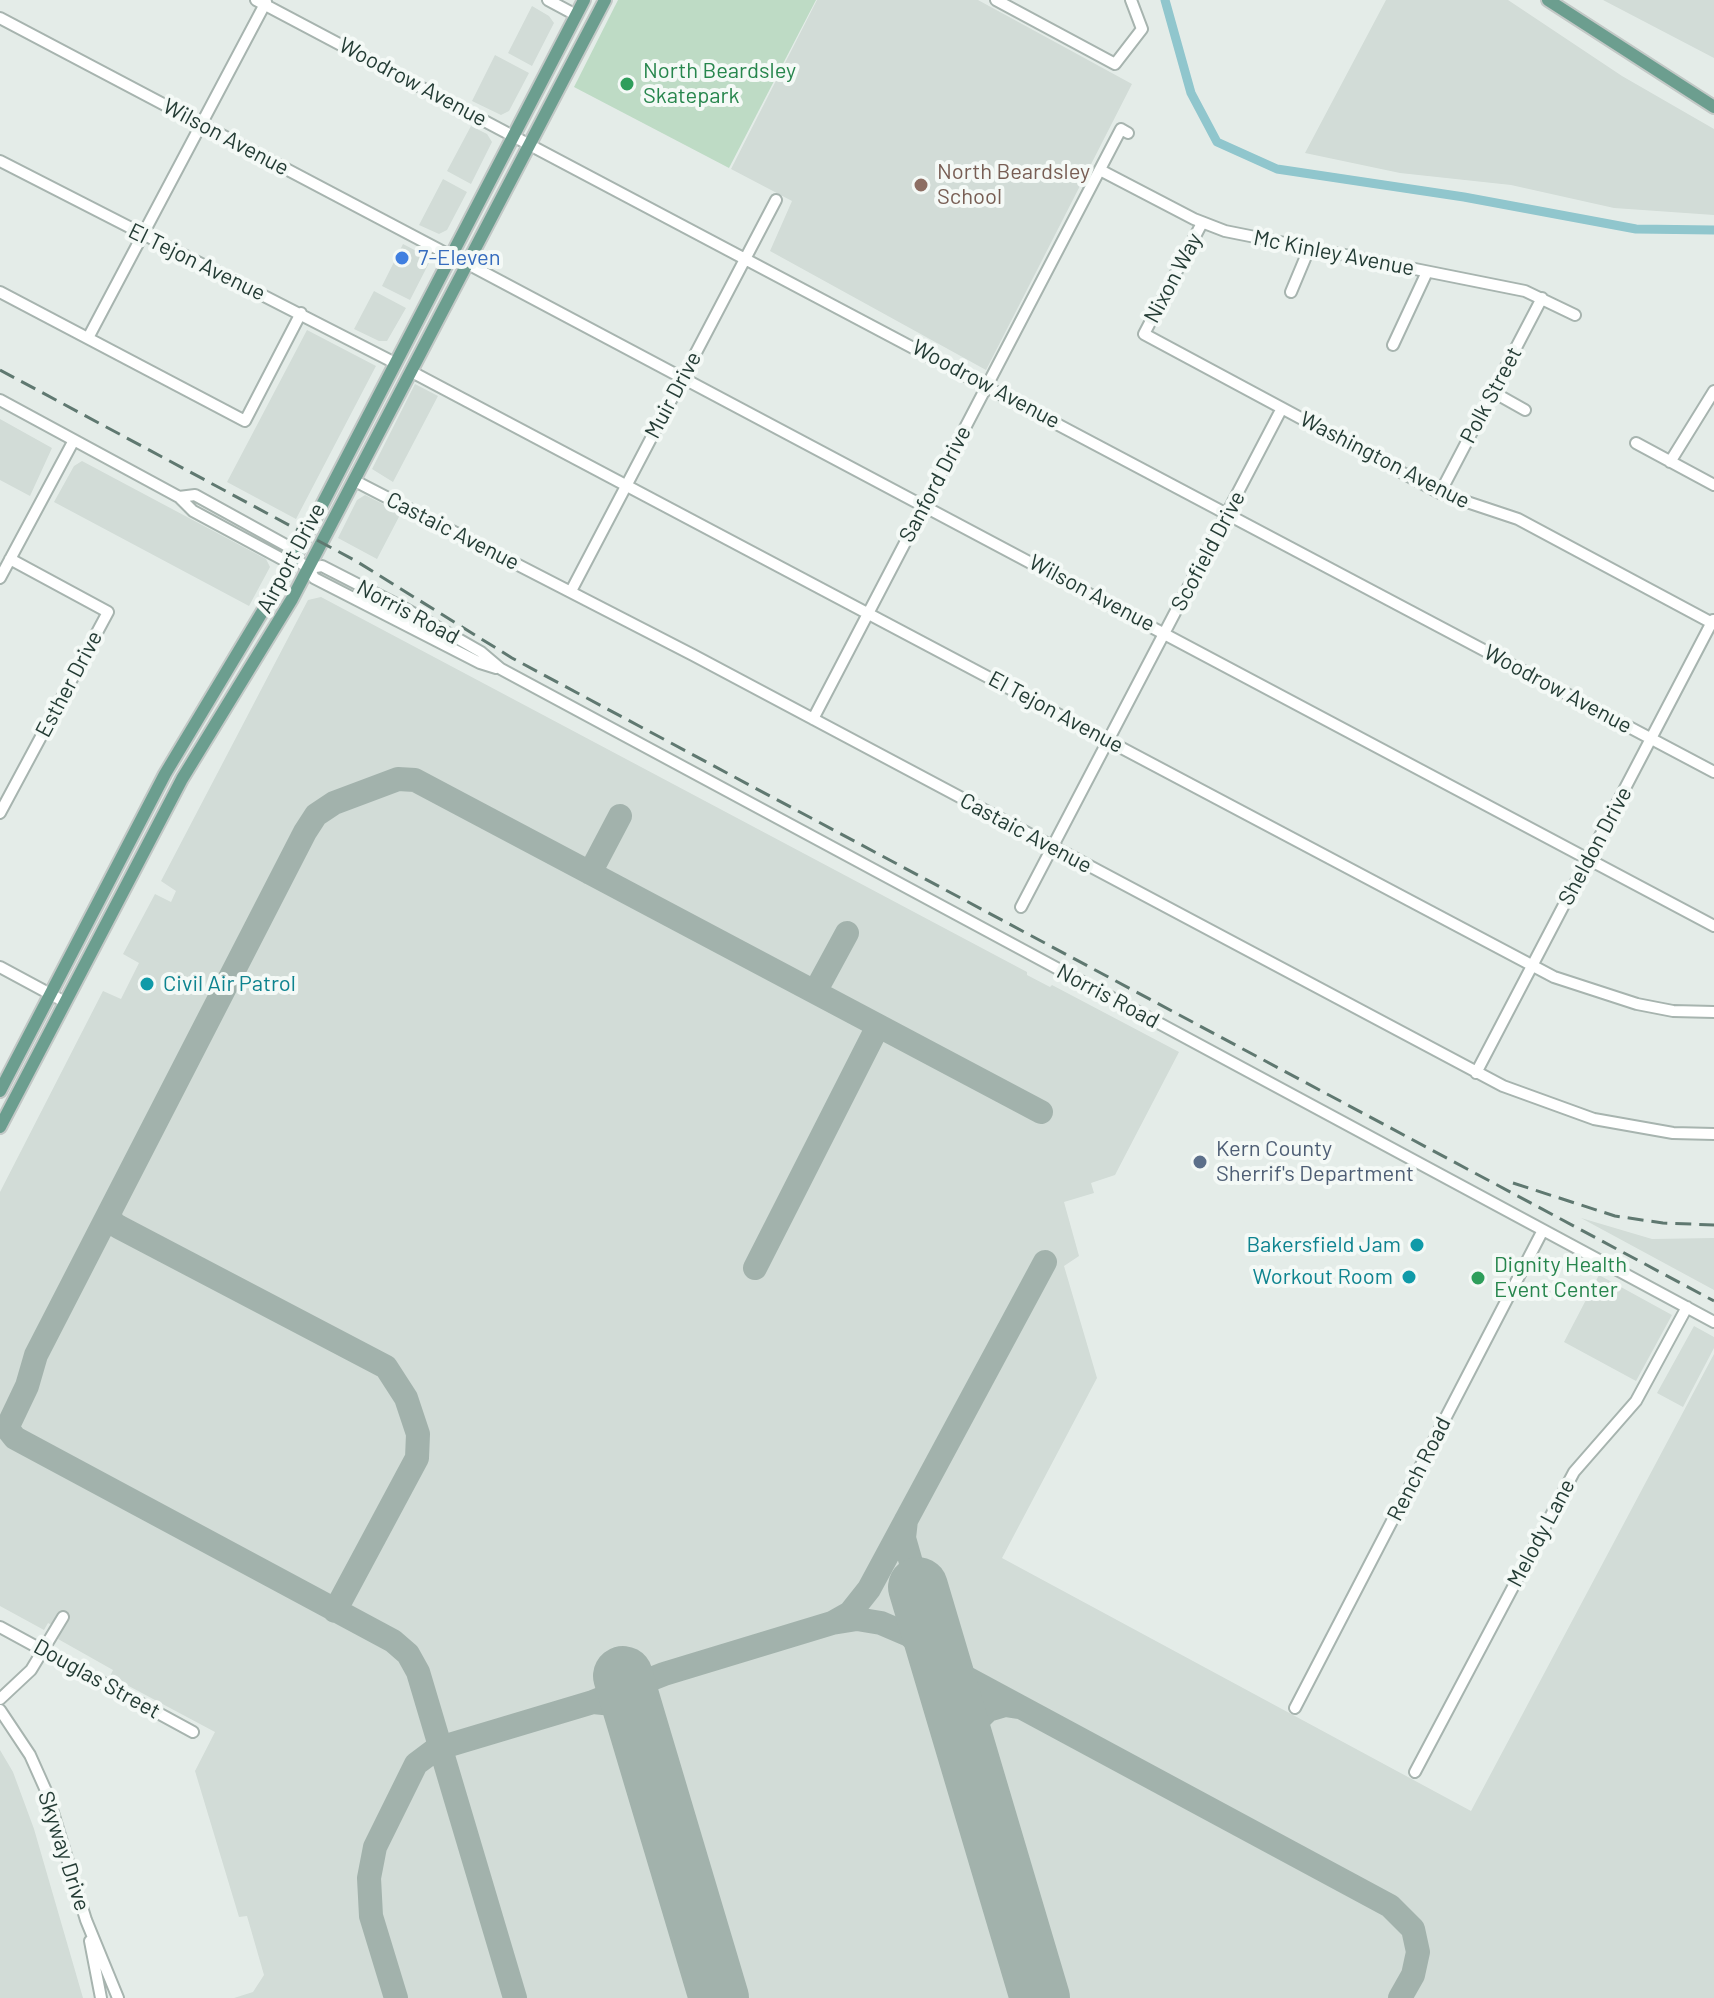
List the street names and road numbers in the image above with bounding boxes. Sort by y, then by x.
street label: Woodrow Avenue [334,32,492,132]
street label: Wilson Avenue [159,93,293,181]
street label: El Tejon Avenue [124,217,270,307]
street label: Mc Kinley Avenue [1251,224,1417,282]
street label: Nixon Way [1138,228,1208,328]
street label: Woodrow Avenue [907,334,1065,434]
street label: Polk Street [1455,342,1527,448]
street label: Muir Drive [639,347,707,443]
street label: Washington Avenue [1296,406,1474,514]
street label: Sanford Drive [893,421,977,547]
street label: Castaic Avenue [382,486,524,576]
street label: Scofield Drive [1165,487,1251,615]
street label: Airport Drive [251,499,331,617]
street label: Wilson Avenue [1025,549,1159,637]
street label: Norris Road [352,574,464,650]
street label: Esther Drive [30,626,108,742]
street label: Woodrow Avenue [1479,639,1637,739]
street label: El Tejon Avenue [984,665,1128,759]
street label: Sheldon Drive [1553,782,1637,910]
street label: Castaic Avenue [956,787,1096,879]
street label: Norris Road [1052,958,1164,1034]
street label: Rench Road [1382,1413,1456,1525]
street label: Melody Lane [1502,1475,1580,1591]
street label: Douglas Street [29,1633,165,1725]
street label: Skyway Drive [32,1788,96,1914]

